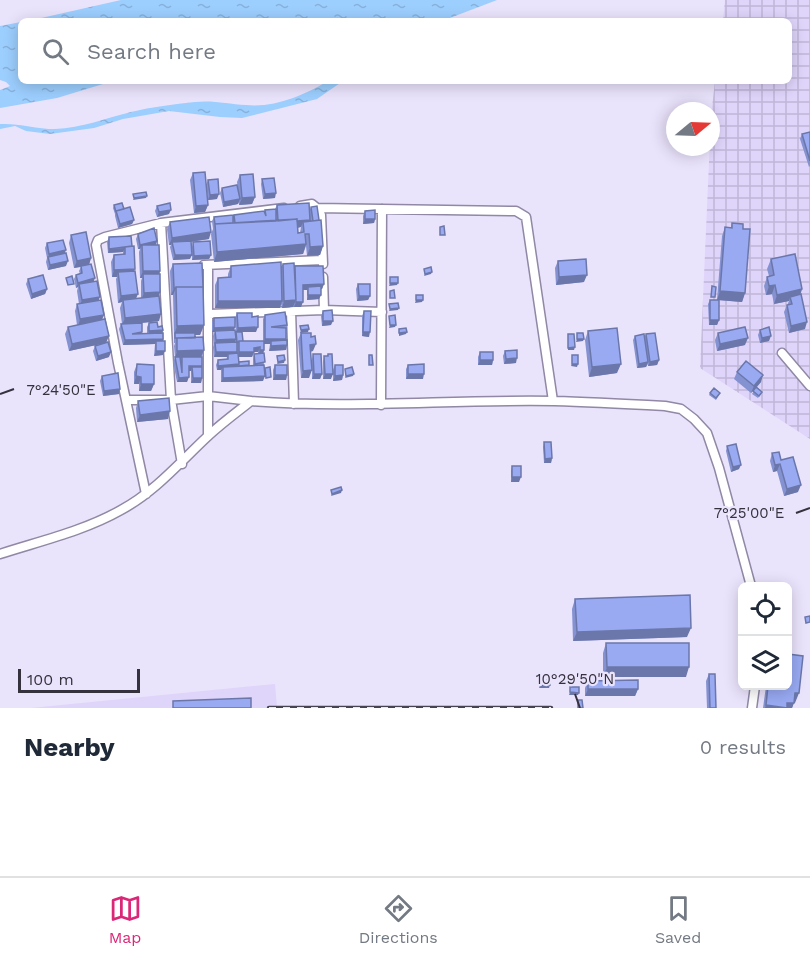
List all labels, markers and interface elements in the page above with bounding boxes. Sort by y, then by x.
search box [18,18,792,84]
icon: search [39,35,72,68]
text: Search here [87,39,216,64]
north arrow [666,102,720,156]
text: 7°24'50"E [26,381,96,399]
text: 7°25'00"E [714,504,784,522]
map controls [738,582,792,690]
button: locate [738,582,792,636]
button: layers [738,636,792,690]
scale bar [18,666,140,694]
text: 100 m [27,670,74,689]
text: 10°29'50"N [536,670,614,688]
text: Nearby [24,732,115,762]
text: 0 results [700,735,786,759]
tab: Map [109,892,142,947]
tab: Directions [359,892,438,947]
tab: Saved [655,892,701,947]

